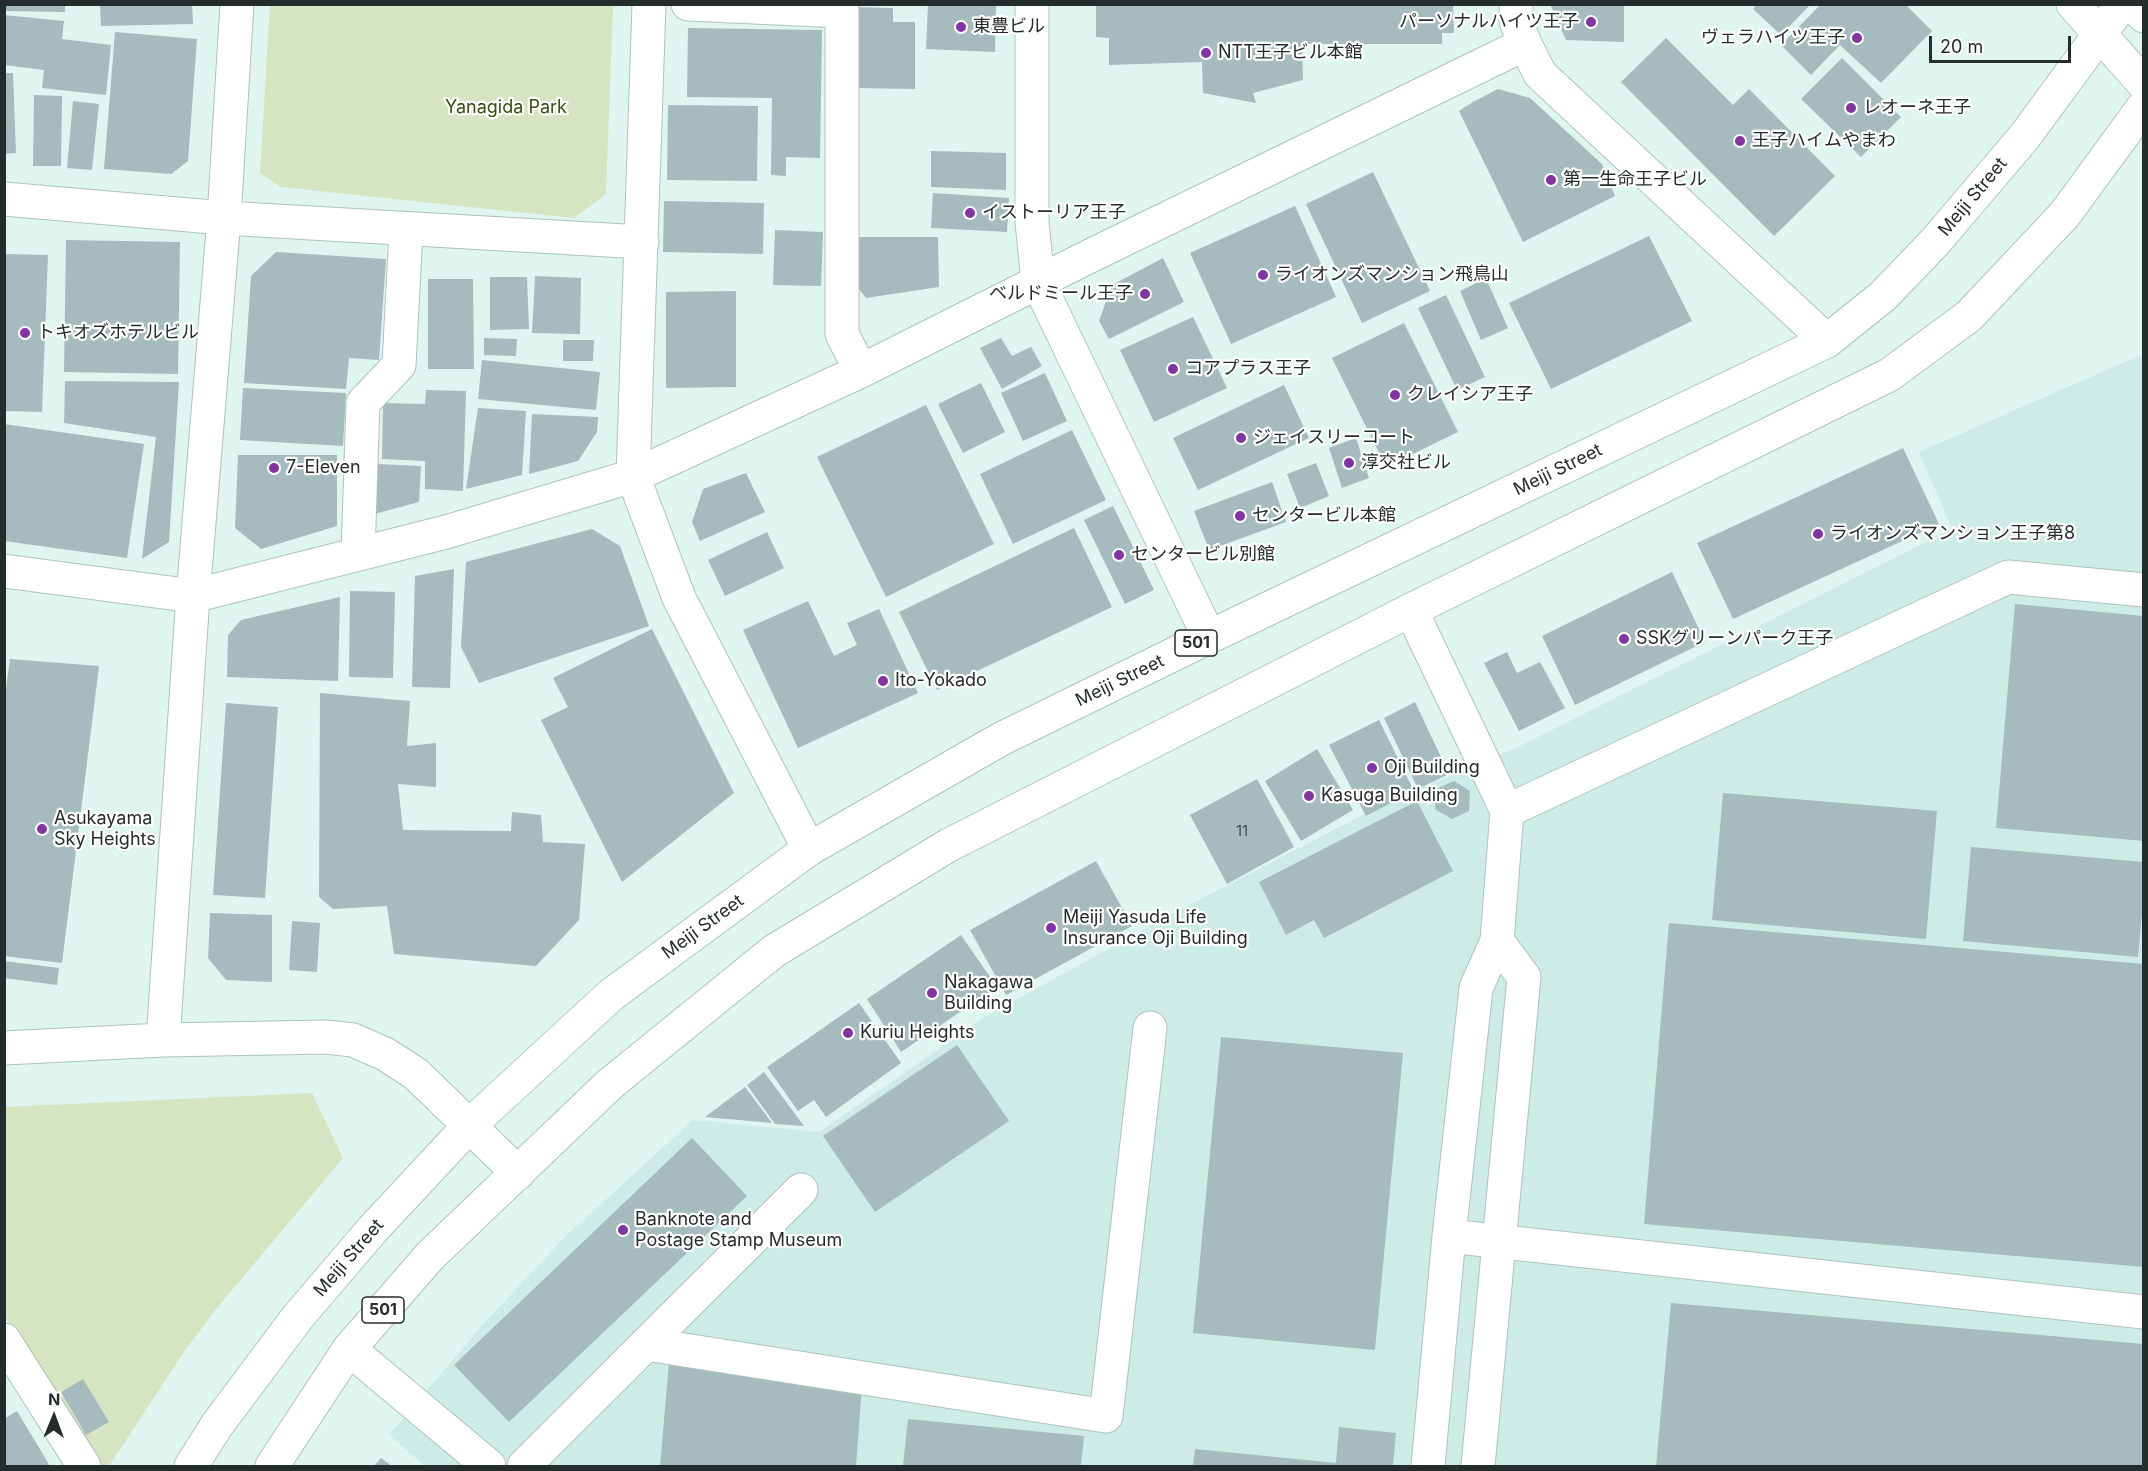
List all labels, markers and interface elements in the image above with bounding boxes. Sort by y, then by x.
place label: パーソナルハイツ王子 [1399,11,1579,33]
marker: パーソナルハイツ王子 [1584,15,1598,29]
place label: 東豊ビル [973,16,1045,38]
marker: 東豊ビル [954,20,968,34]
scale bar [1932,24,2074,62]
place label: ヴェラハイツ王子 [1701,27,1845,49]
marker: ヴェラハイツ王子 [1850,31,1864,45]
text: 20 m [1940,36,1983,57]
place label: NTT王子ビル本館 [1218,42,1363,64]
marker: NTT王子ビル本館 [1199,46,1213,60]
park label: Yanagida Park [445,97,567,119]
place label: レオーネ王子 [1863,97,1971,119]
marker: レオーネ王子 [1844,101,1858,115]
place label: 王子ハイムやまわ [1752,130,1896,152]
marker: 王子ハイムやまわ [1733,134,1747,148]
street label: Meiji Street [1934,153,2012,241]
place label: 第一生命王子ビル [1563,169,1707,191]
marker: 第一生命王子ビル [1544,173,1558,187]
place label: イストーリア王子 [982,202,1126,224]
marker: イストーリア王子 [963,206,977,220]
place label: ライオンズマンション飛鳥山 [1275,264,1509,286]
marker: ライオンズマンション飛鳥山 [1256,268,1270,282]
place label: ベルドミール王子 [989,283,1133,305]
marker: ベルドミール王子 [1138,287,1152,301]
place label: トキオズホテルビル [37,322,199,344]
marker: トキオズホテルビル [18,326,32,340]
place label: コアプラス王子 [1185,358,1311,380]
marker: コアプラス王子 [1166,362,1180,376]
place label: クレイシア王子 [1407,384,1533,406]
marker: クレイシア王子 [1388,388,1402,402]
place label: ジェイスリーコート [1253,427,1415,449]
marker: ジェイスリーコート [1234,431,1248,445]
street label: Meiji Street [1510,439,1606,501]
place label: 淳交社ビル [1361,452,1451,474]
marker: 淳交社ビル [1342,456,1356,470]
place label: 7-Eleven [286,457,361,479]
marker: 7-Eleven [267,461,281,475]
place label: センタービル本館 [1252,505,1396,527]
marker: センタービル本館 [1233,509,1247,523]
place label: ライオンズマンション王子第8 [1830,523,2075,545]
marker: ライオンズマンション王子第8 [1811,527,1825,541]
place label: センタービル別館 [1131,544,1275,566]
marker: センタービル別館 [1112,548,1126,562]
place label: SSKグリーンパーク王子 [1636,628,1833,650]
road number: 501 [1175,630,1217,656]
marker: SSKグリーンパーク王子 [1617,632,1631,646]
street label: Meiji Street [1072,650,1168,712]
place label: Ito-Yokado [895,670,987,692]
marker: Ito-Yokado [876,674,890,688]
place label: Oji Building [1384,757,1480,779]
marker: Oji Building [1365,761,1379,775]
place label: Kasuga Building [1321,785,1458,807]
marker: Kasuga Building [1302,789,1316,803]
place label: Asukayama Sky Heights [54,808,156,850]
marker: Asukayama Sky Heights [35,822,49,836]
house number: 11 [1236,822,1248,840]
street label: Meiji Street [658,890,748,964]
place label: Meiji Yasuda Life Insurance Oji Building [1063,907,1248,950]
marker: Meiji Yasuda Life Insurance Oji Building [1044,921,1058,935]
place label: Nakagawa Building [944,972,1034,1014]
marker: Nakagawa Building [925,986,939,1000]
place label: Kuriu Heights [860,1022,974,1044]
marker: Kuriu Heights [841,1026,855,1040]
place label: Banknote and Postage Stamp Museum [635,1209,842,1252]
street label: Meiji Street [309,1215,389,1301]
marker: Banknote and Postage Stamp Museum [616,1223,630,1237]
road number: 501 [362,1297,404,1323]
north arrow [24,1387,84,1447]
text: N [48,1389,61,1409]

